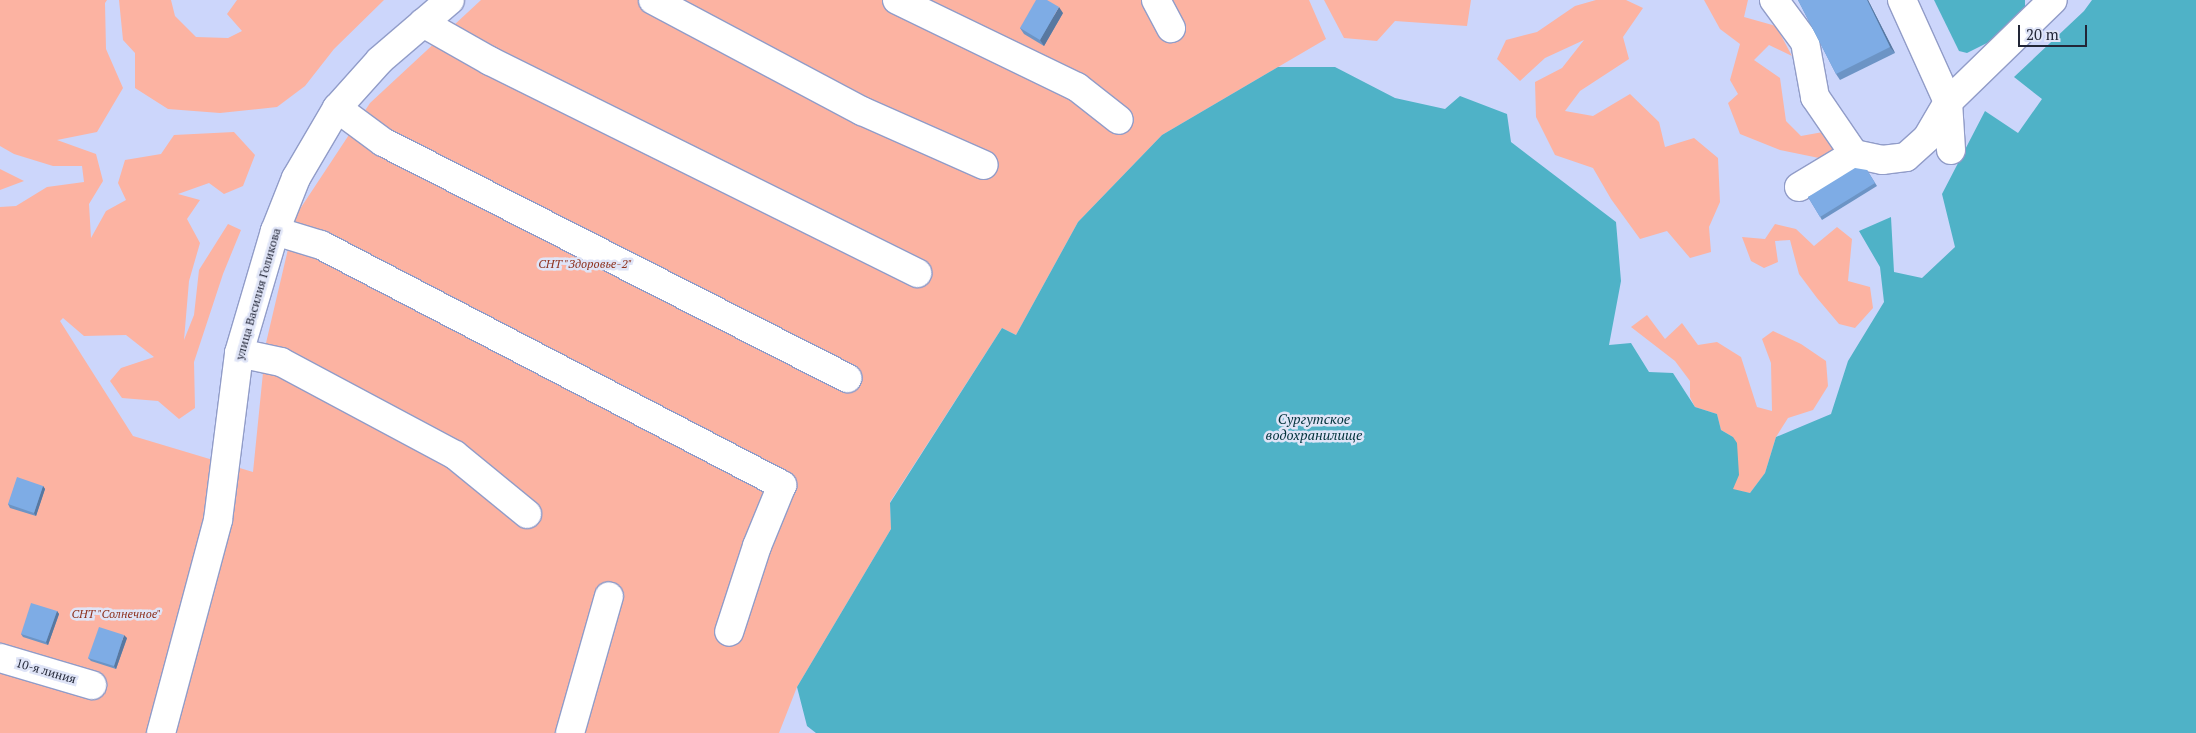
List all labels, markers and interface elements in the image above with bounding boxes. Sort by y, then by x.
scale bar [2021,15,2090,47]
text: 20 m [2026,24,2059,44]
street label: улица Василия Голикова [232,226,284,362]
park label: СНТ "Здоровье-2" [538,257,632,271]
water label: Сургутское водохранилище [1266,411,1362,444]
park label: СНТ "Солнечное" [71,607,161,621]
street label: 10-я линия [14,656,78,686]

